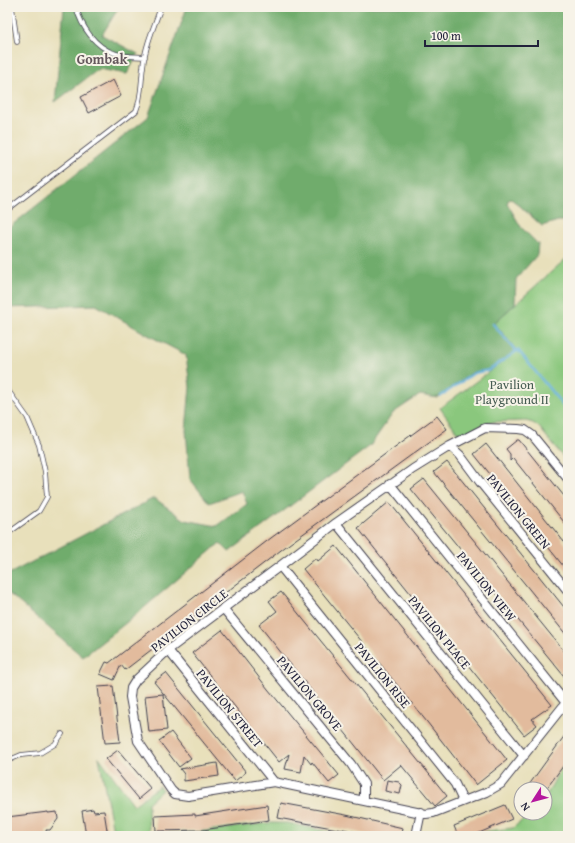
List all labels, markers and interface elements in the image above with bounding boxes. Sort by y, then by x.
scale bar [425,22,538,48]
text: 100 m [431,27,461,44]
district label: Gombak [77,49,128,69]
park label: Pavilion Playground II [475,375,549,409]
street label: PAVILION GREEN [482,470,555,553]
street label: PAVILION VIEW [452,547,521,625]
street label: PAVILION CIRCLE [147,584,232,657]
street label: PAVILION PLACE [404,591,476,674]
street label: PAVILION RISE [350,638,415,713]
street label: PAVILION GROVE [272,652,347,735]
street label: PAVILION STREET [192,665,268,752]
north arrow [513,781,553,821]
text: N [516,799,534,815]

